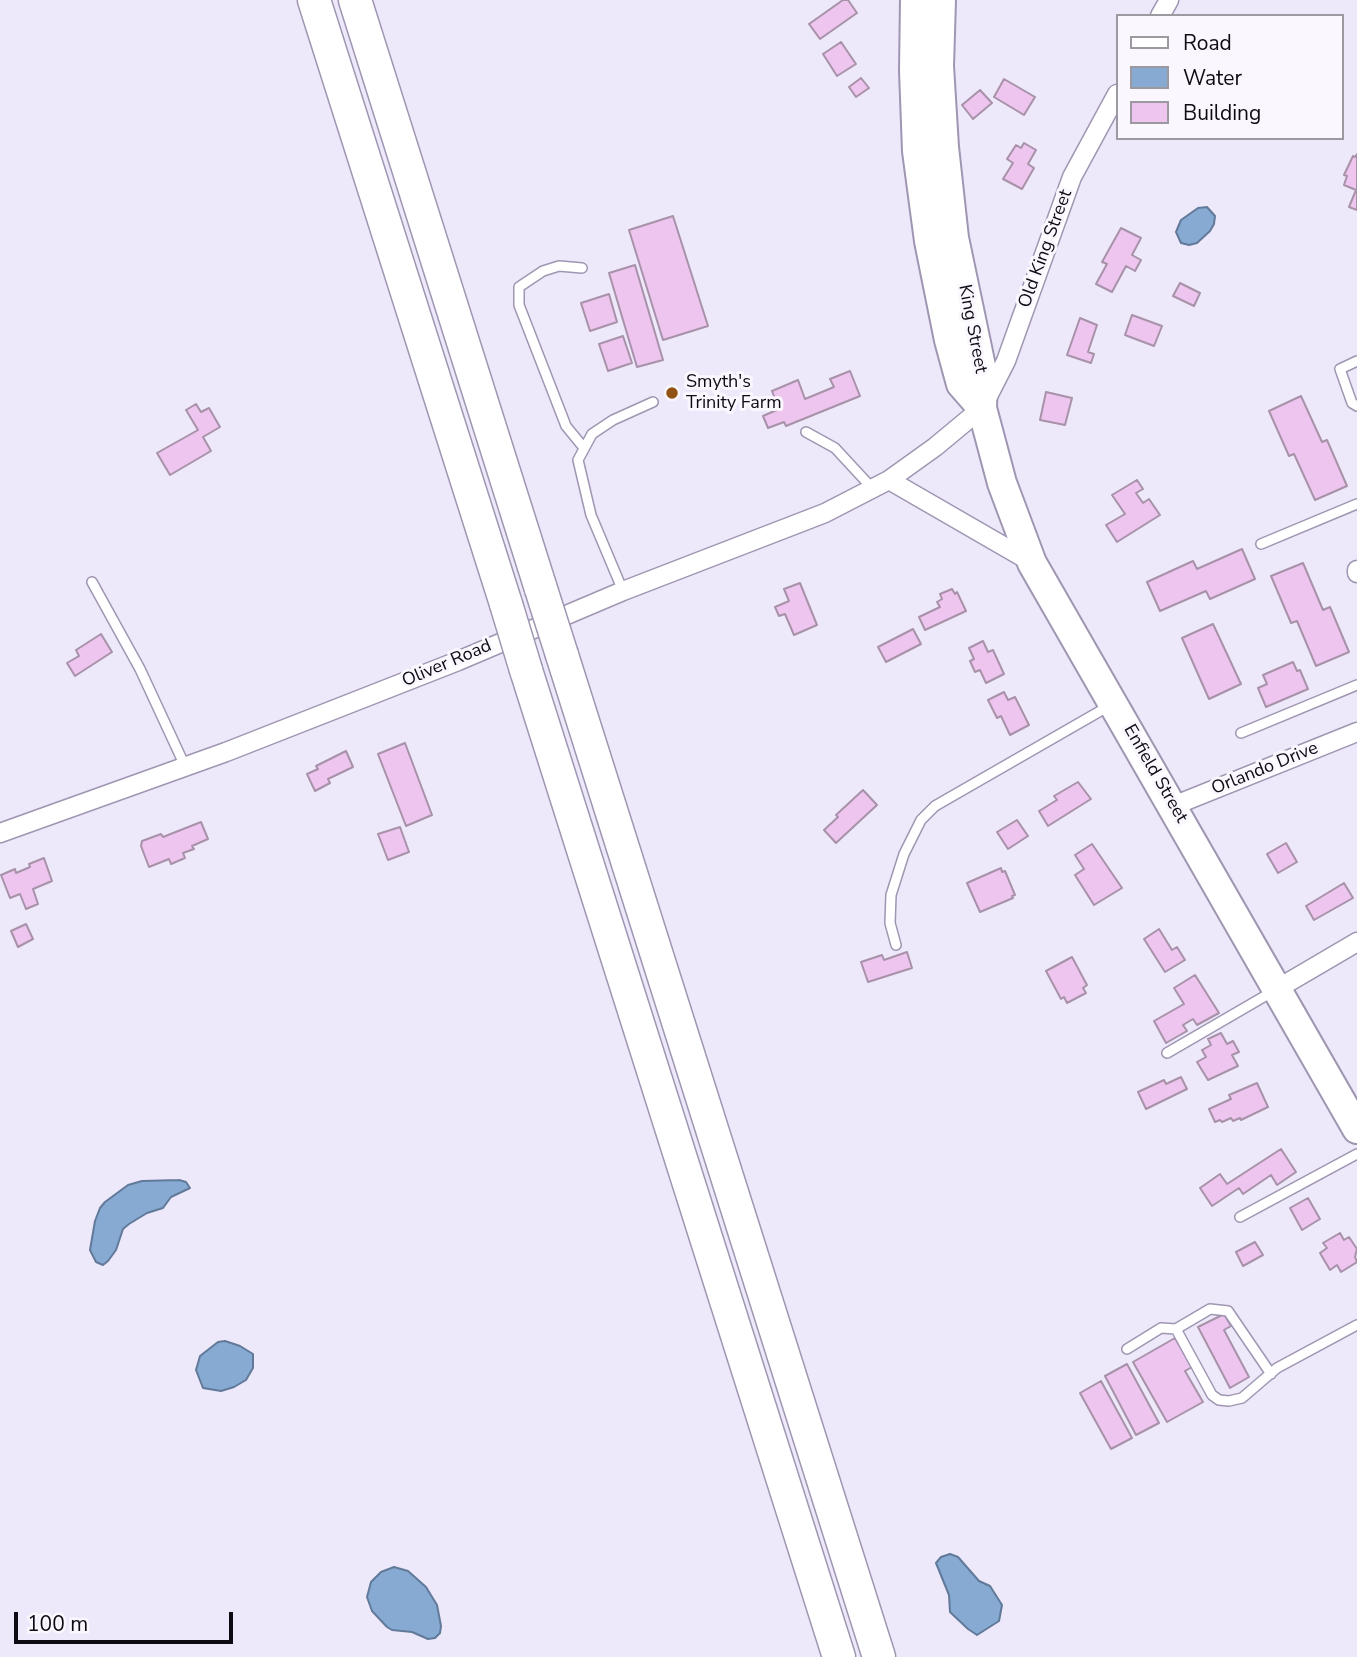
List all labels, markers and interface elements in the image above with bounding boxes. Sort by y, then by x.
legend [1116,14,1343,140]
text: Road [1183,29,1232,57]
text: Water [1183,64,1242,92]
text: Building [1183,99,1261,127]
street label: Old King Street [1015,187,1077,311]
street label: King Street [953,283,991,375]
place label: Smyth's Trinity Farm [686,372,782,414]
marker: Smyth's Trinity Farm [664,385,680,401]
street label: Oliver Road [399,636,495,692]
street label: Enfield Street [1118,721,1192,827]
street label: Orlando Drive [1208,738,1322,800]
scale bar [18,1598,236,1642]
text: 100 m [27,1610,88,1638]

